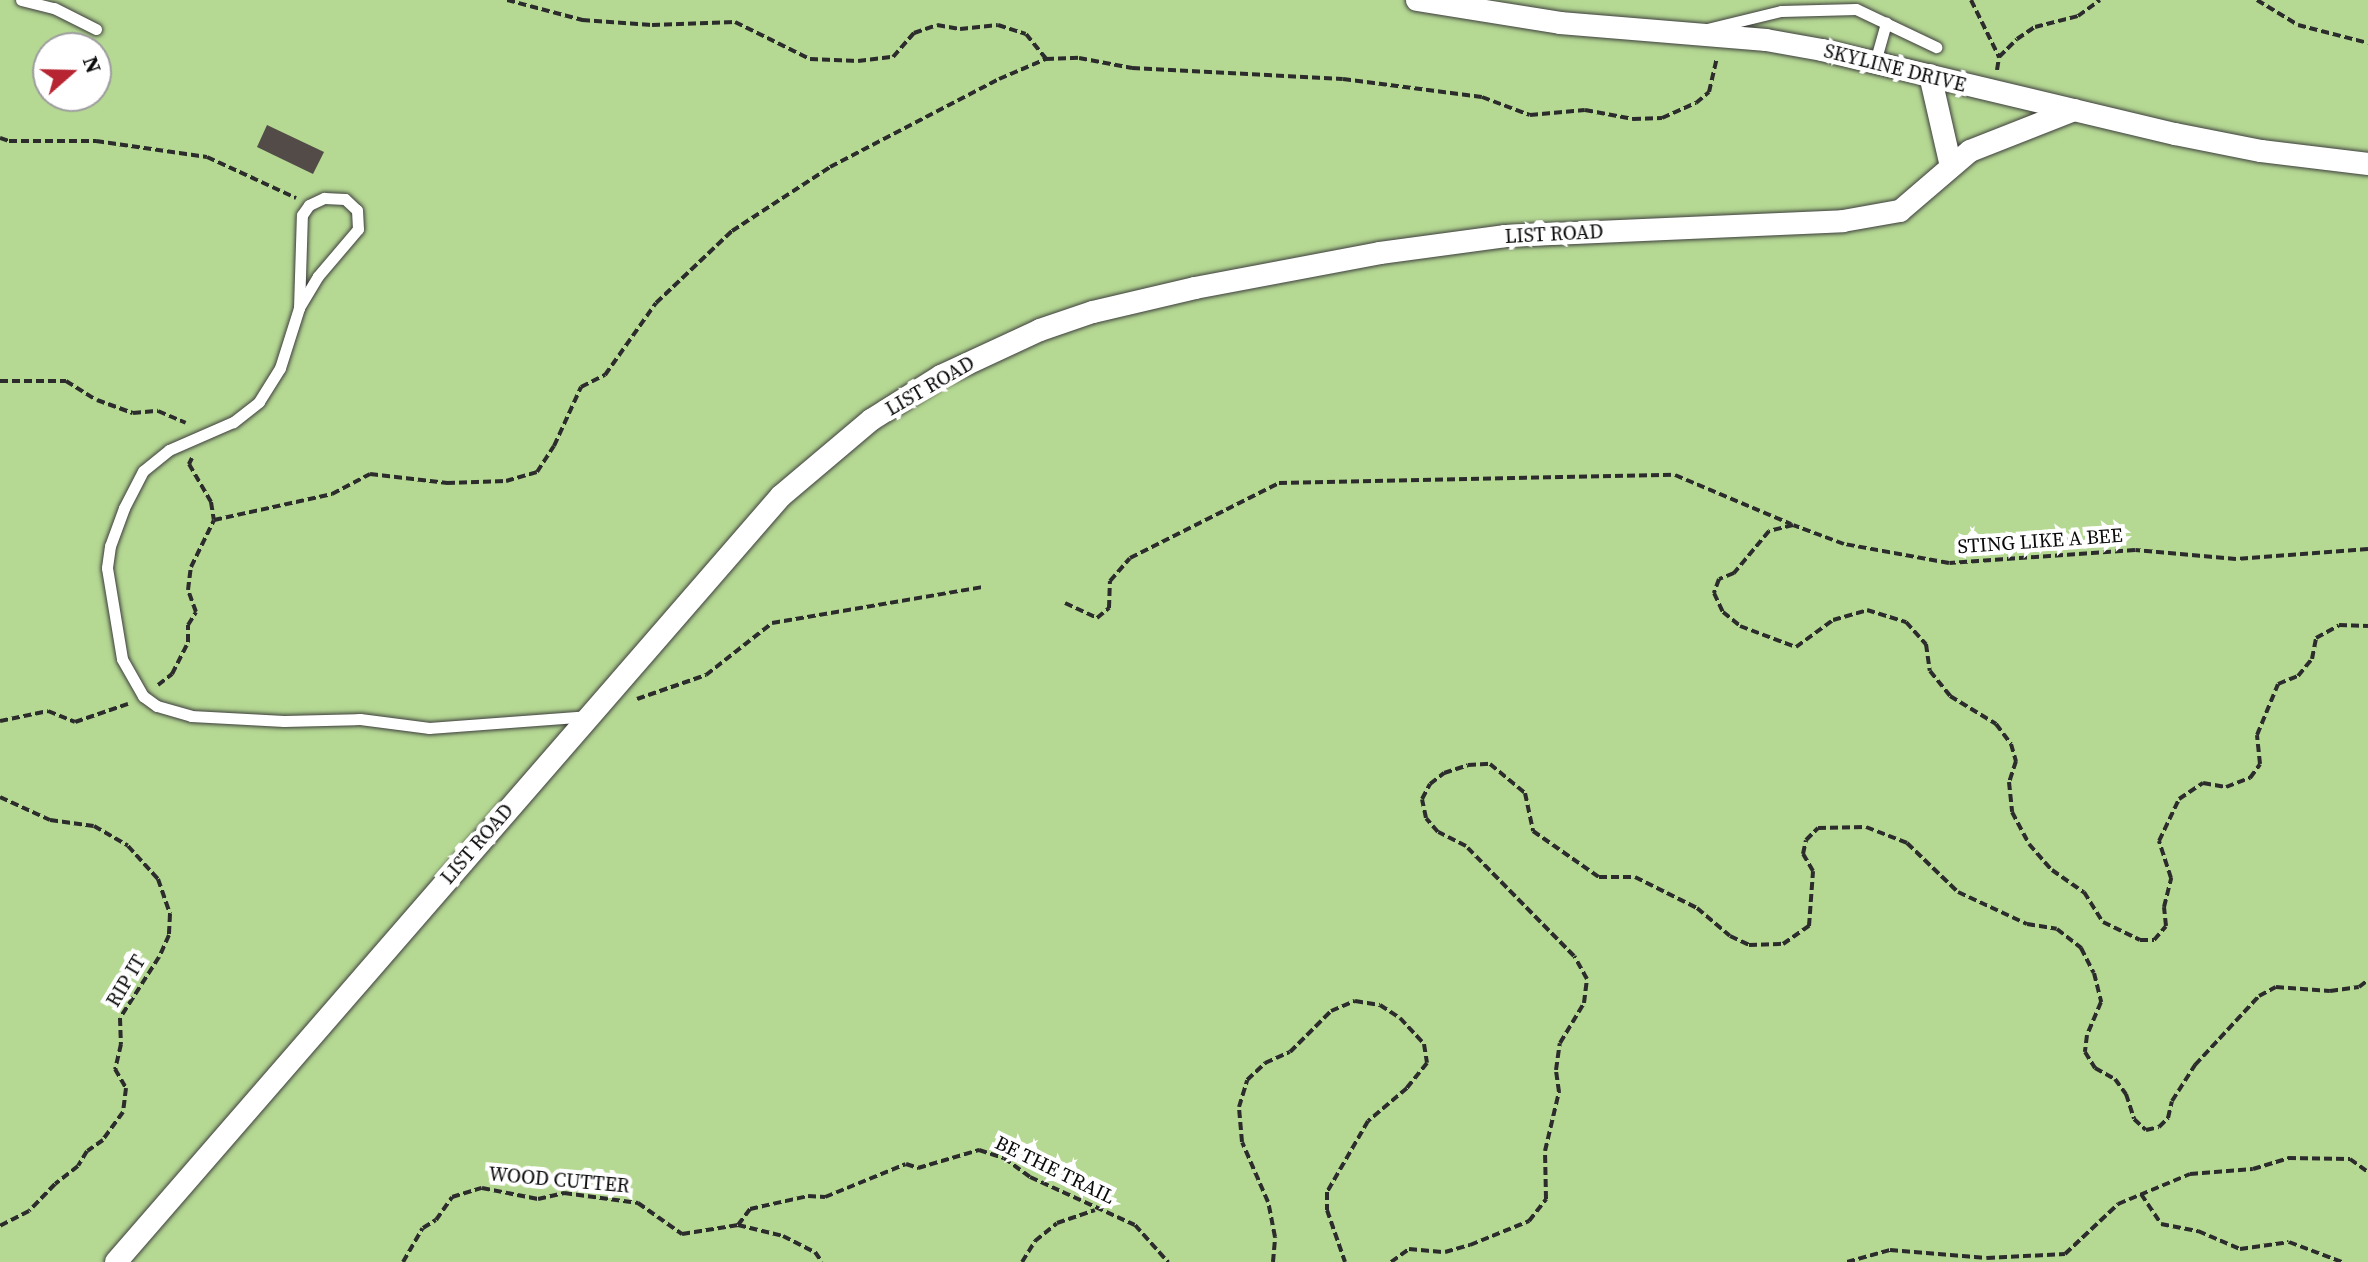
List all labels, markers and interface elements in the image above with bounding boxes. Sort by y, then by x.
north arrow [32,32,112,112]
street label: SKYLINE DRIVE [1821,39,1969,97]
text: N [76,52,110,77]
street label: LIST ROAD [1504,219,1604,249]
street label: LIST ROAD [881,351,979,421]
street label: STING LIKE A BEE [1957,523,2123,559]
street label: LIST ROAD [435,799,519,889]
street label: RIP IT [101,951,151,1011]
street label: BE THE TRAIL [991,1130,1119,1210]
street label: WOOD CUTTER [487,1162,631,1198]

